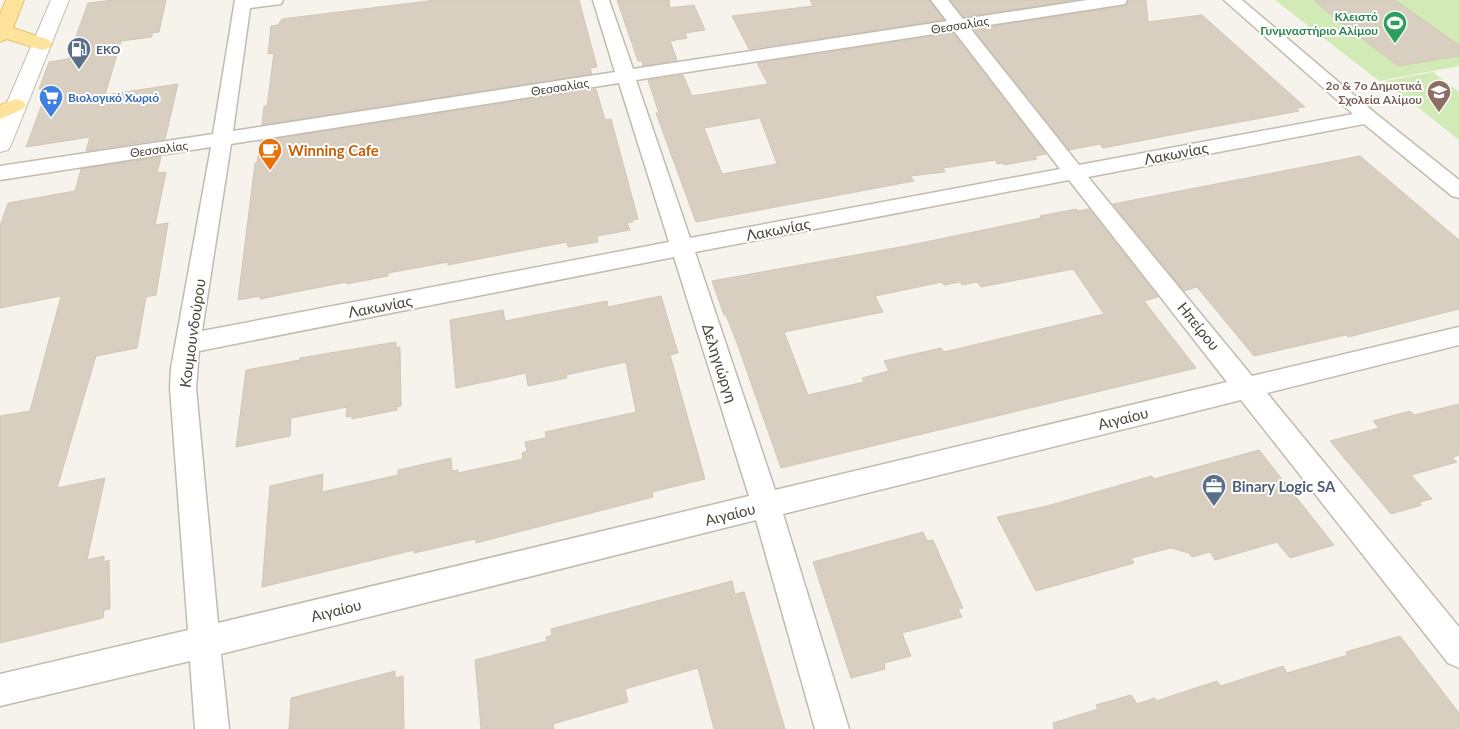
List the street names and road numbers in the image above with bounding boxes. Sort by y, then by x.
street label: Θεσσαλίας [930,13,991,37]
street label: Θεσσαλίας [530,75,591,99]
street label: Θεσσαλίας [129,137,189,161]
street label: Λακωνίας [1142,138,1210,168]
street label: Λακωνίας [744,214,812,244]
street label: Κουμουνδούρου [175,277,209,389]
street label: Λακωνίας [346,291,414,321]
street label: Ηπείρου [1174,298,1224,354]
street label: Δεληγιώργη [699,321,741,405]
street label: Αιγαίου [1096,403,1150,433]
street label: Αιγαίου [703,499,757,529]
street label: Αιγαίου [309,595,363,625]

